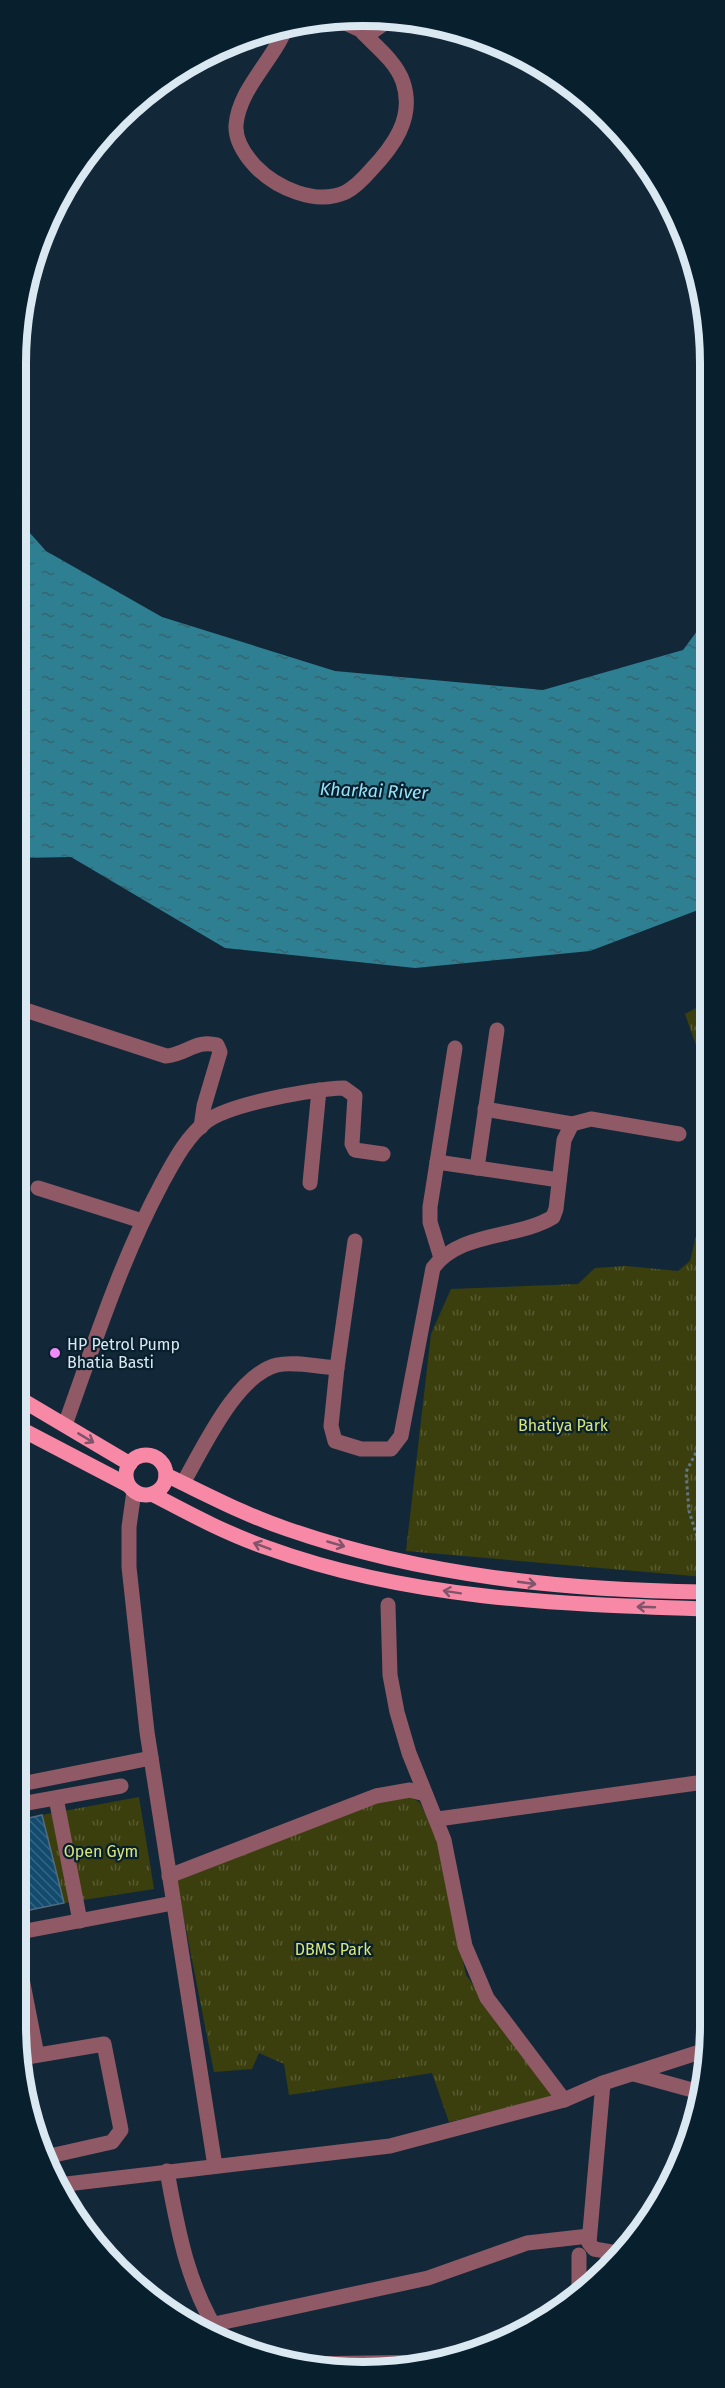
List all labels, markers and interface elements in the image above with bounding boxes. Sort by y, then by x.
water label: Kharkai River [319,778,430,804]
place label: HP Petrol Pump Bhatia Basti [67,1335,180,1372]
marker: HP Petrol Pump Bhatia Basti [48,1346,62,1360]
park label: Bhatiya Park [518,1416,609,1435]
one-way arrow [77,1432,94,1444]
one-way arrow [327,1539,346,1550]
one-way arrow [254,1540,272,1551]
one-way arrow [517,1578,537,1589]
one-way arrow [442,1586,462,1597]
one-way arrow [636,1602,656,1613]
park label: Open Gym [64,1842,138,1861]
park label: DBMS Park [295,1940,372,1959]

